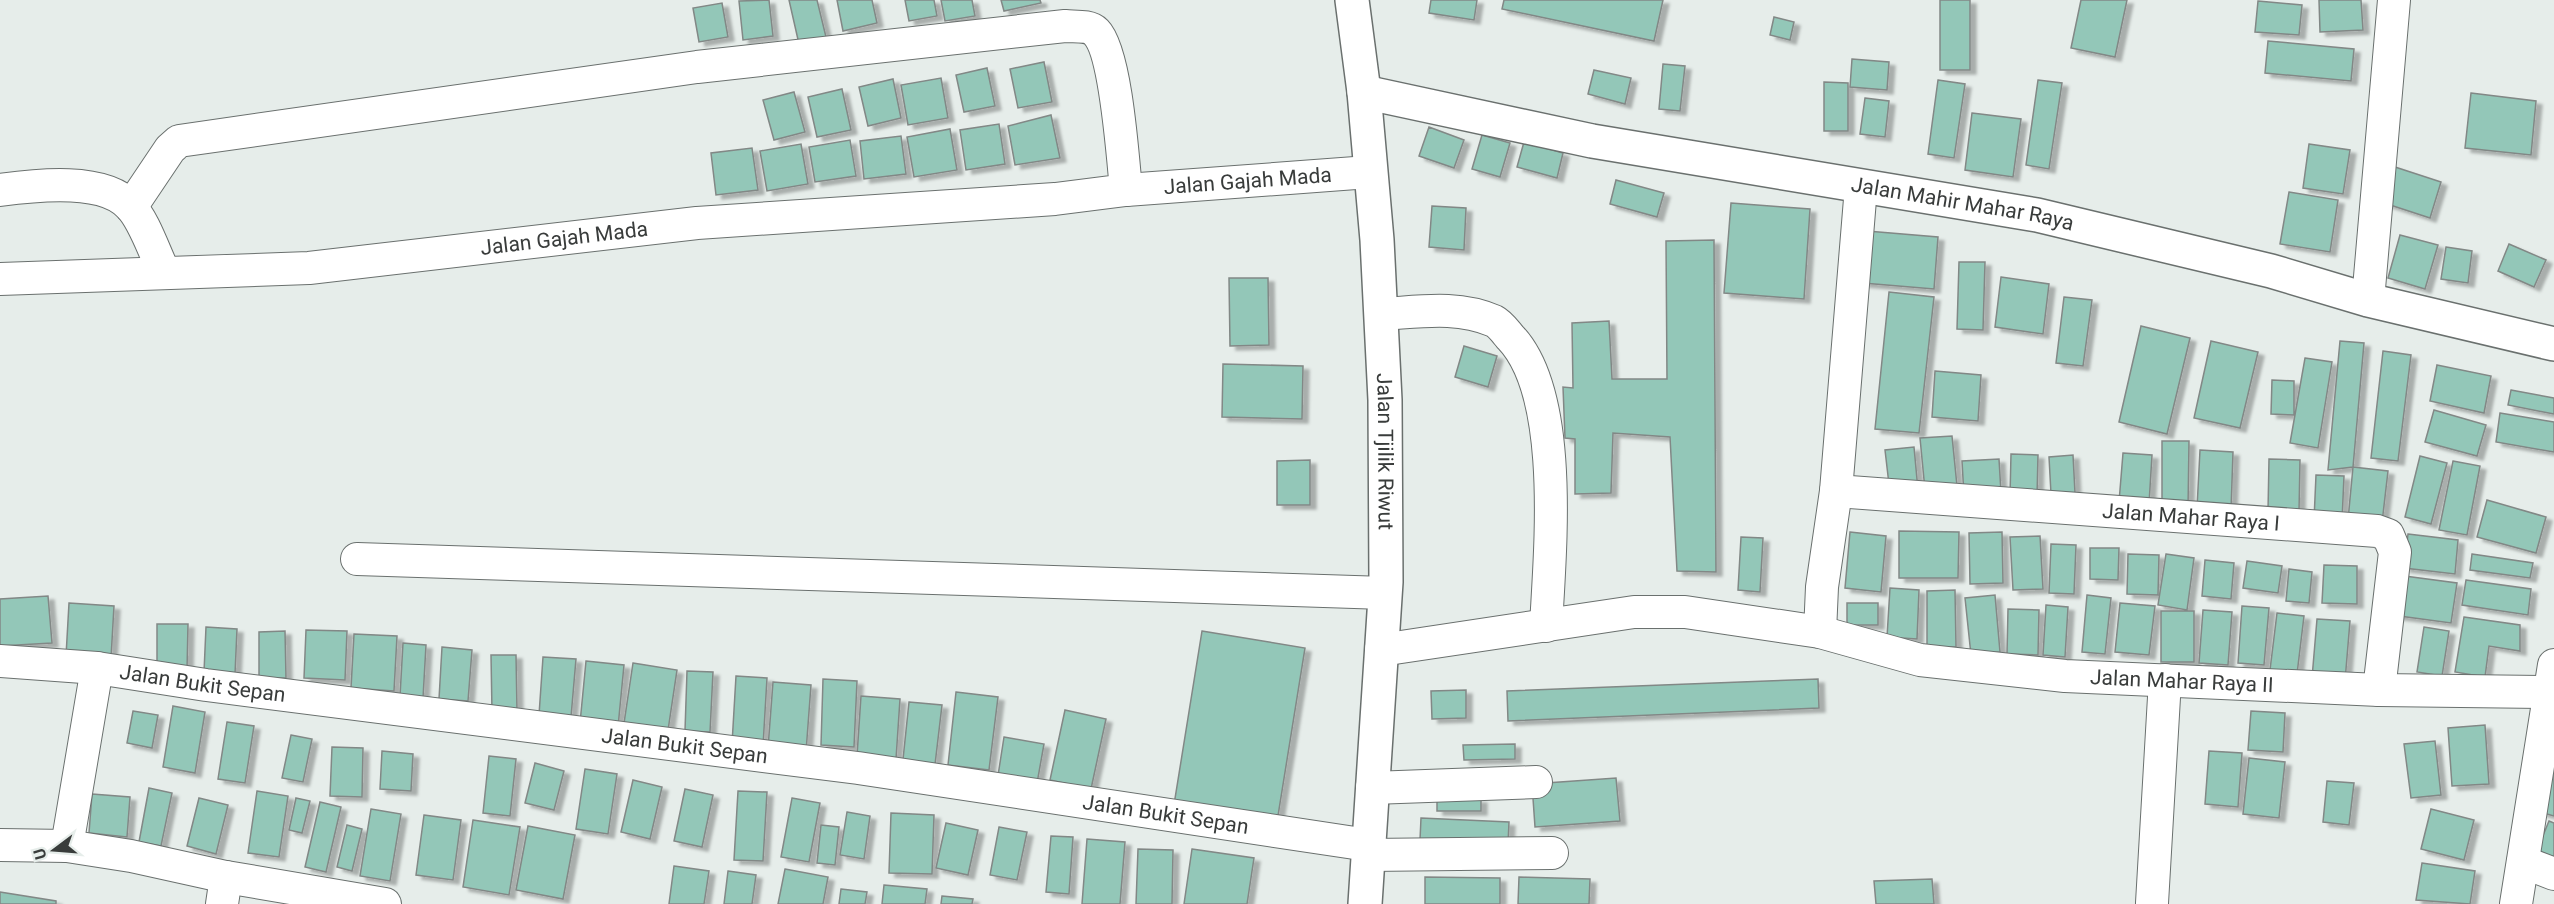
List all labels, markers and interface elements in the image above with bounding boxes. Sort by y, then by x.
street label: Jalan Gajah Mada [1163,163,1333,199]
street label: Jalan Mahir Mahar Raya [1849,172,2076,235]
street label: Jalan Gajah Mada [479,217,649,260]
street label: Jalan Tjilik Riwut [1372,372,1398,530]
street label: Jalan Mahar Raya I [2101,499,2281,536]
street label: Jalan Bukit Sepan [118,660,287,707]
street label: Jalan Mahar Raya II [2090,665,2274,697]
street label: Jalan Bukit Sepan [600,723,769,768]
street label: Jalan Bukit Sepan [1081,790,1250,839]
north arrow [24,820,84,880]
text: U [29,846,51,862]

